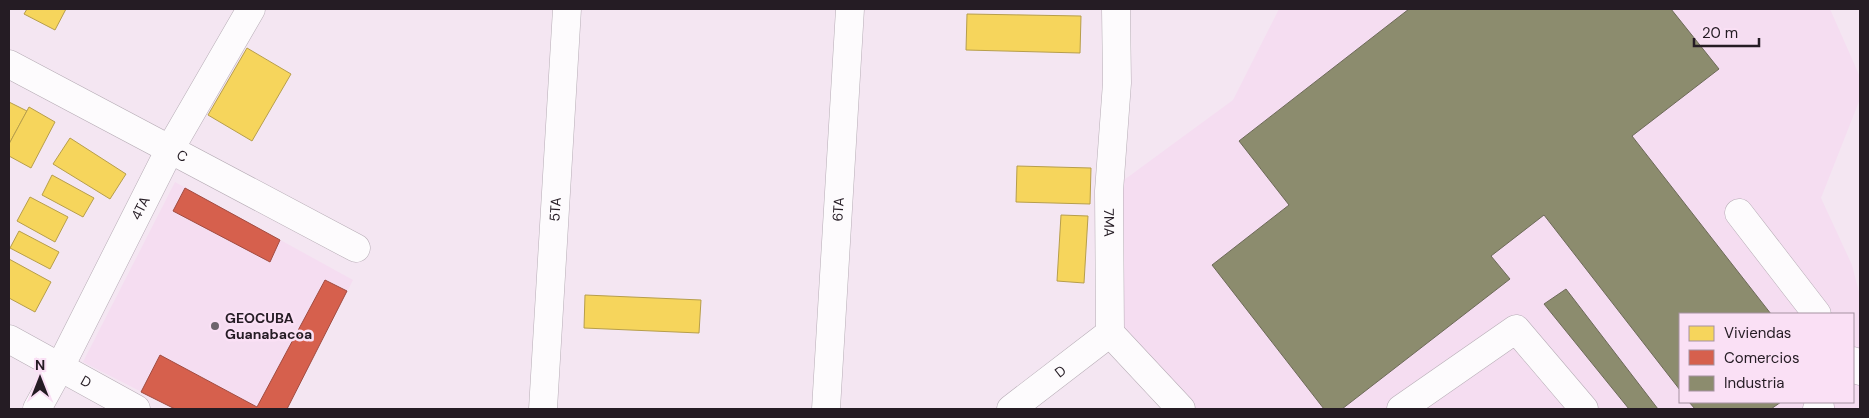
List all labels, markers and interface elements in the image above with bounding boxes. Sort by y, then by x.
scale bar [1694,15,1759,47]
text: 20 m [1702,23,1738,43]
street label: C [174,146,191,166]
street label: 4TA [127,193,154,223]
street label: 5TA [545,197,565,222]
street label: 6TA [828,197,848,222]
street label: 7MA [1100,208,1118,237]
place label: GEOCUBA Guanabacoa [225,309,312,343]
legend [1679,313,1854,403]
marker: GEOCUBA Guanabacoa [209,320,221,332]
text: Viviendas [1724,323,1791,343]
text: Comercios [1724,348,1799,368]
north arrow [15,353,65,403]
text: N [35,356,45,374]
street label: D [1051,361,1069,381]
street label: D [78,371,95,392]
text: Industria [1724,373,1785,393]

